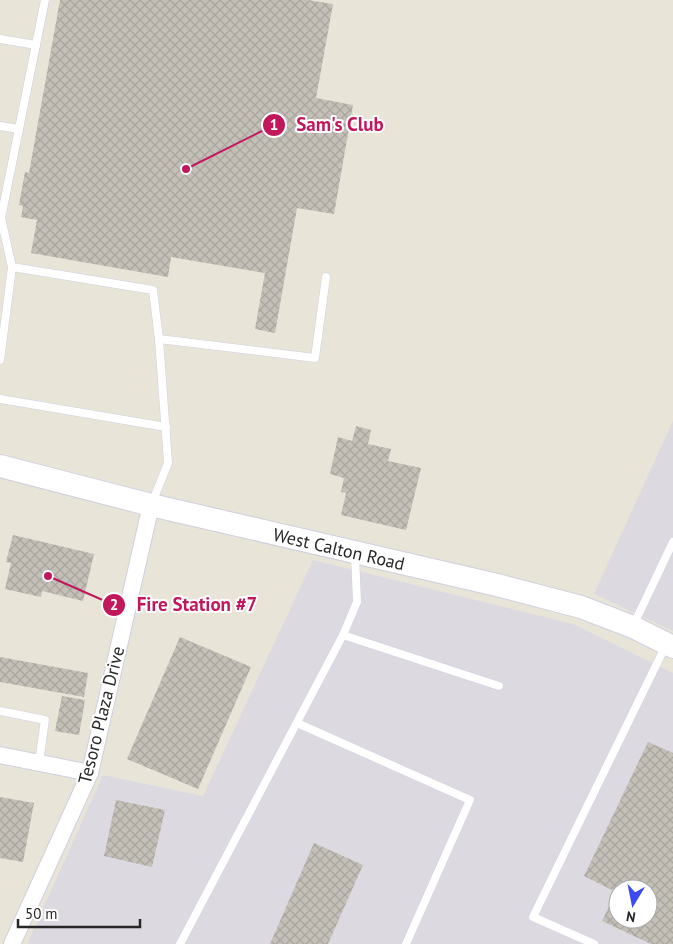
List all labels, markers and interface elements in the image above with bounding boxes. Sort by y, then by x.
callout: Sam's Club [261,108,394,142]
text: Sam's Club [296,112,384,136]
text: 1 [270,115,278,134]
street label: West Calton Road [271,522,407,575]
callout: Fire Station #7 [101,588,267,622]
text: Fire Station #7 [137,592,257,616]
text: 2 [110,595,118,614]
street label: Tesoro Plaza Drive [73,644,129,786]
north arrow [608,879,658,929]
scale bar [18,896,140,928]
text: 50 m [25,904,58,923]
text: N [625,907,637,926]

